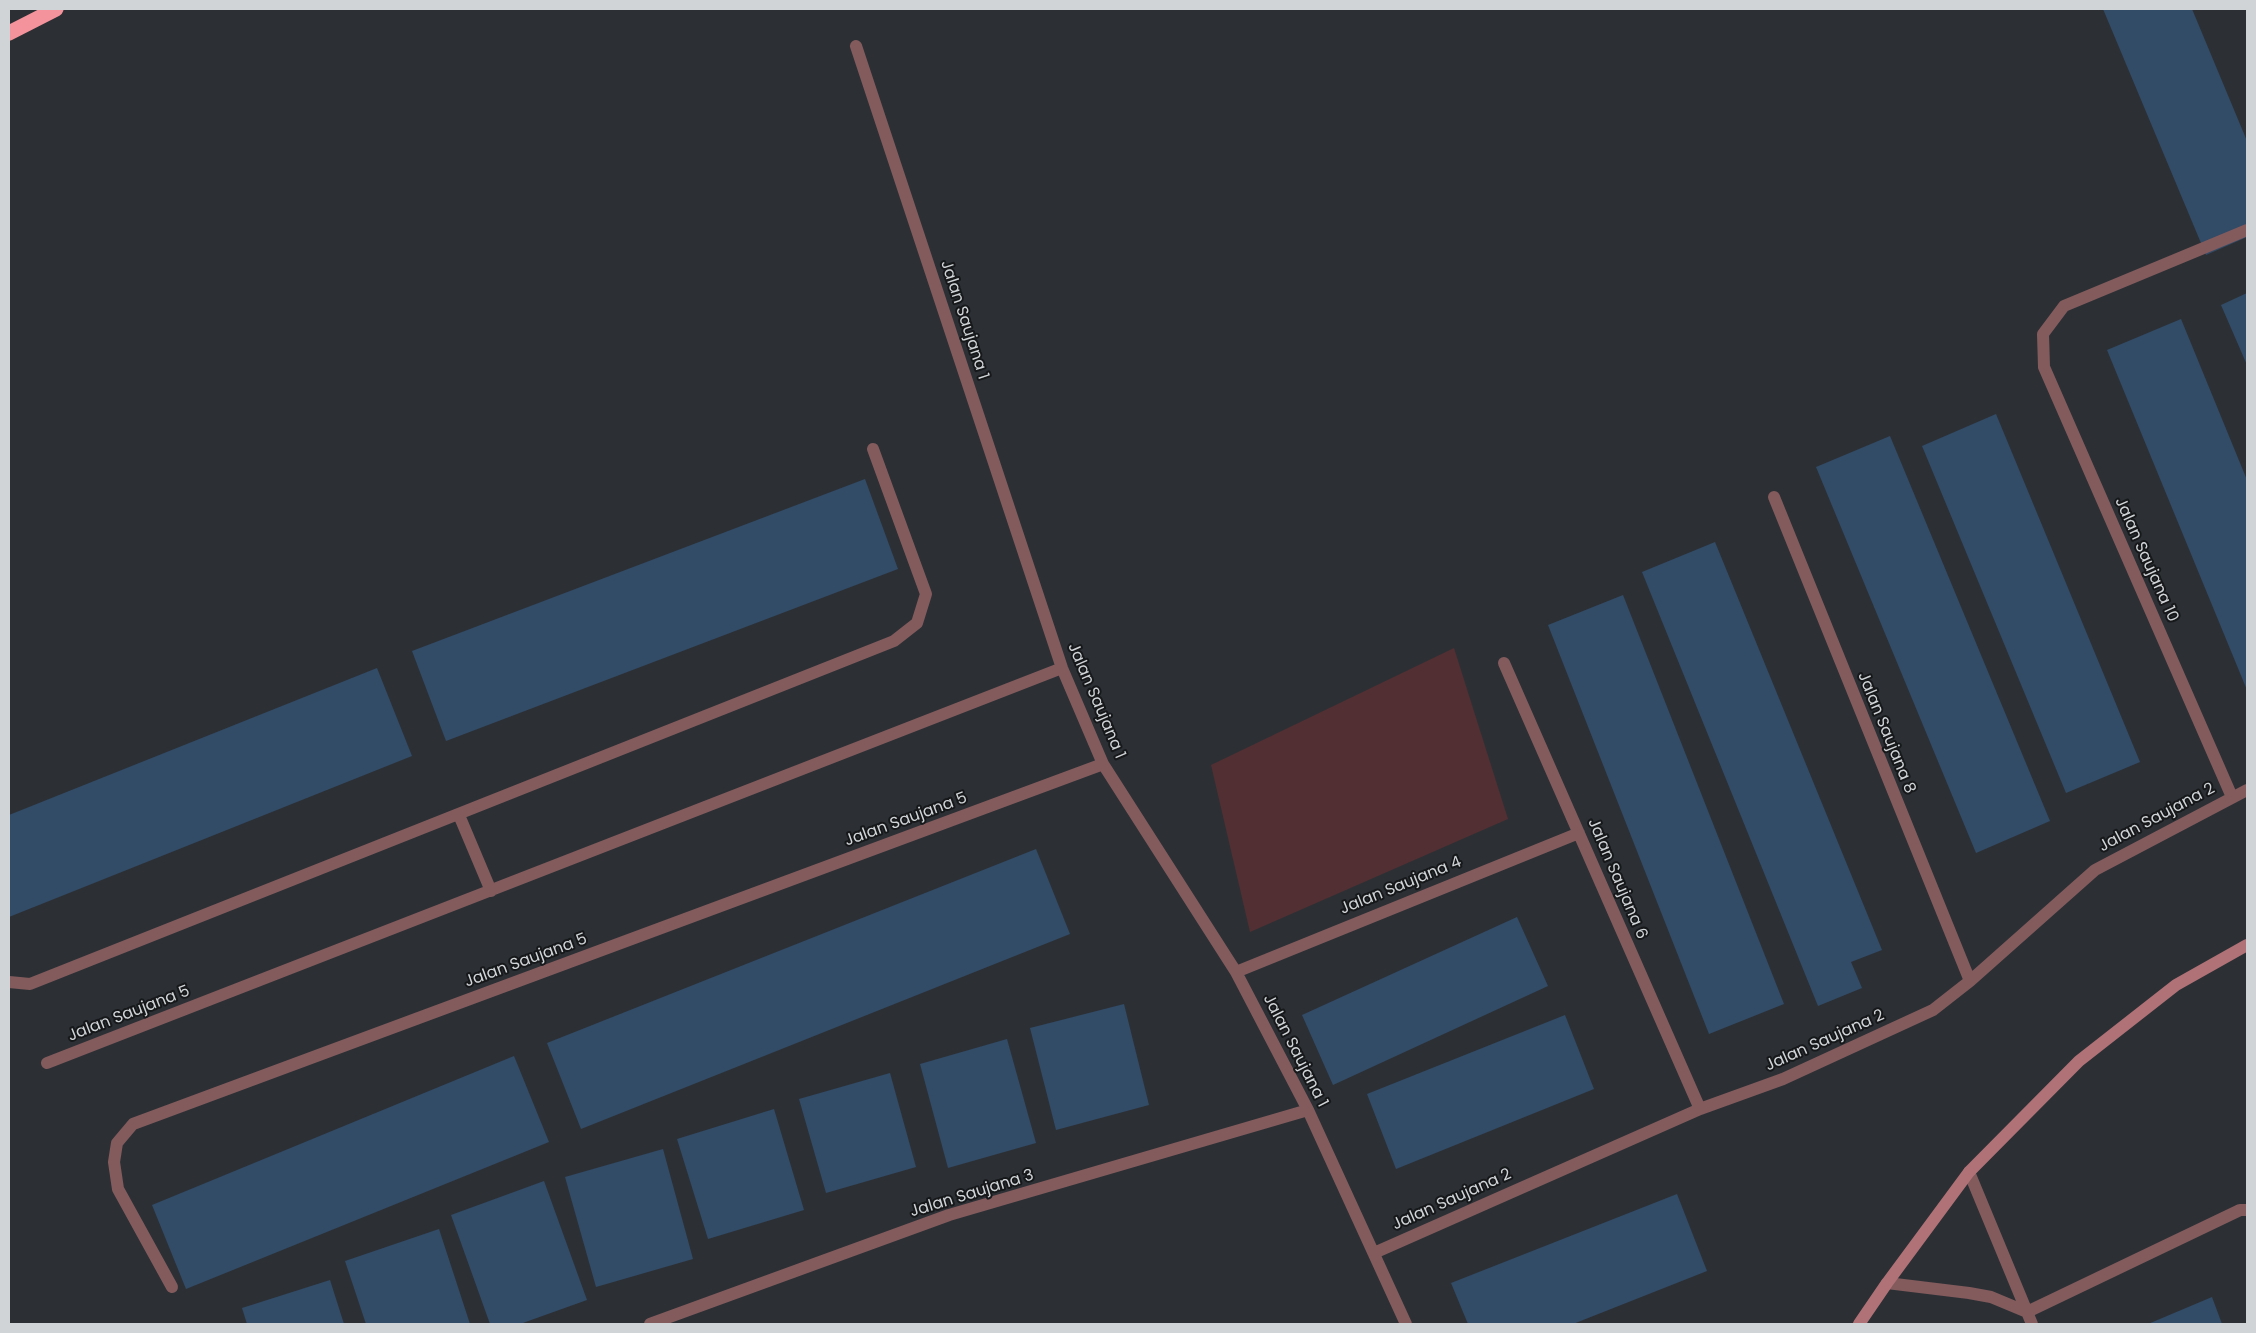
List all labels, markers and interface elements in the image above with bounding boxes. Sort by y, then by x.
street label: Jalan Saujana 1 [936,258,992,382]
street label: Jalan Saujana 10 [2110,495,2182,625]
street label: Jalan Saujana 1 [1063,640,1129,762]
street label: Jalan Saujana 8 [1853,670,1919,796]
street label: Jalan Saujana 2 [2096,779,2218,857]
street label: Jalan Saujana 5 [842,789,970,851]
street label: Jalan Saujana 6 [1583,816,1651,942]
street label: Jalan Saujana 4 [1338,853,1464,919]
street label: Jalan Saujana 5 [462,930,590,992]
street label: Jalan Saujana 5 [65,982,193,1046]
street label: Jalan Saujana 1 [1258,991,1332,1111]
street label: Jalan Saujana 2 [1762,1006,1888,1076]
street label: Jalan Saujana 2 [1389,1165,1515,1235]
street label: Jalan Saujana 3 [908,1166,1036,1222]

